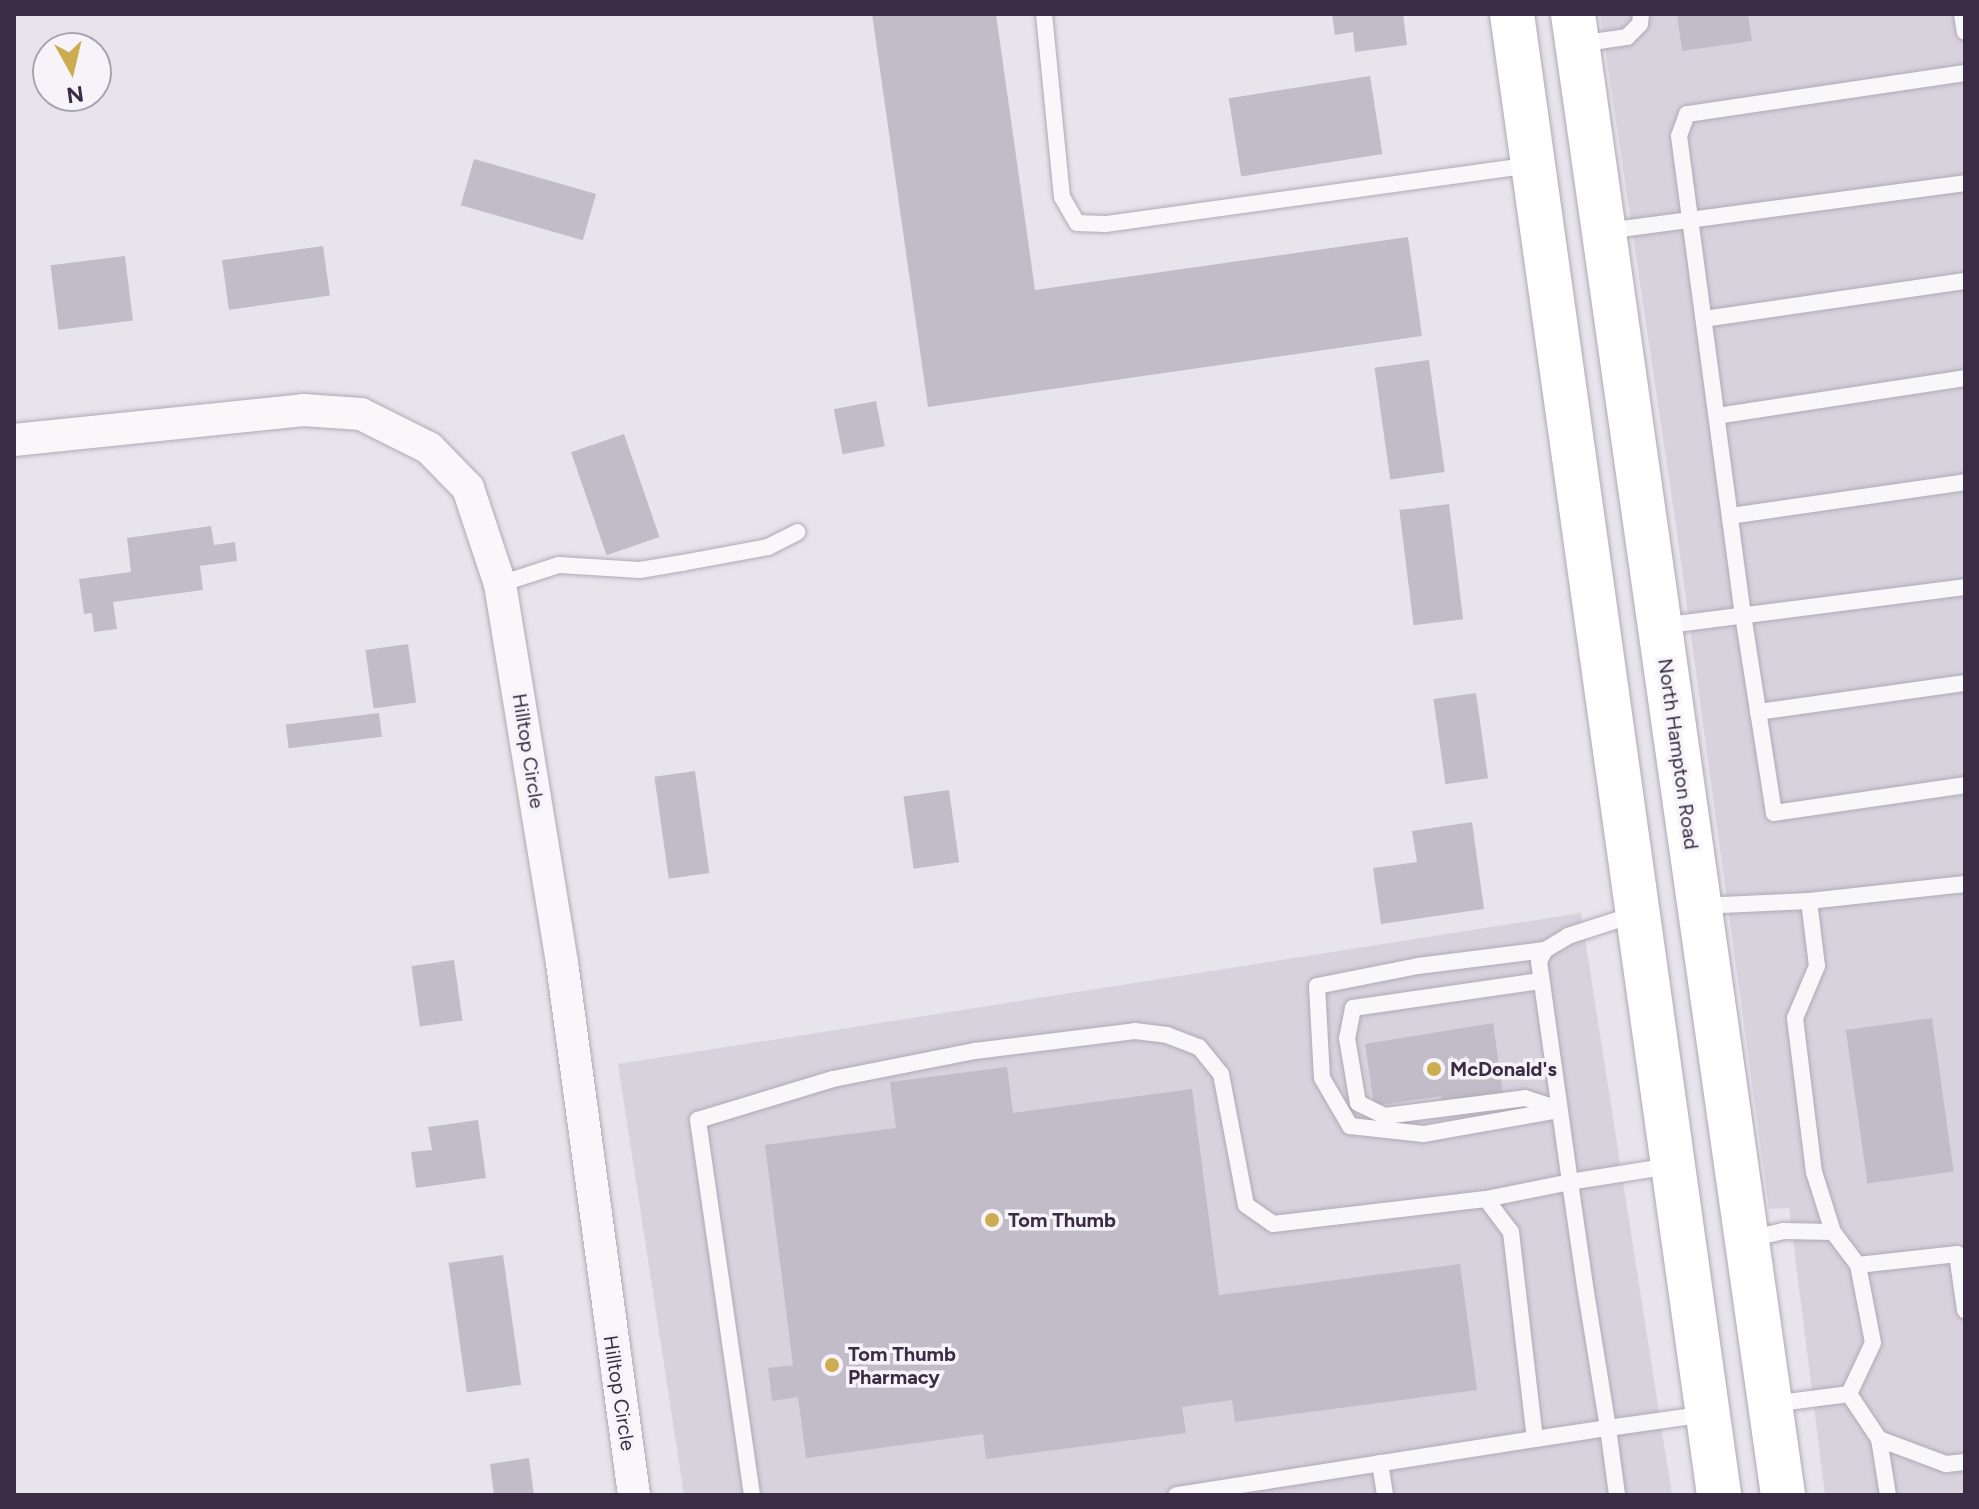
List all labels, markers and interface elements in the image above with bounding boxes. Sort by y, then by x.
north arrow [32,32,112,112]
text: N [65,80,85,109]
street label: North Hampton Road [1653,657,1703,851]
street label: Hilltop Circle [507,692,549,810]
place label: McDonald's [1450,1057,1557,1081]
marker: McDonald's [1425,1060,1443,1078]
place label: Tom Thumb [1008,1208,1116,1232]
marker: Tom Thumb [983,1211,1001,1229]
street label: Hilltop Circle [598,1334,640,1452]
place label: Tom Thumb Pharmacy [848,1342,956,1389]
marker: Tom Thumb Pharmacy [823,1356,841,1374]

